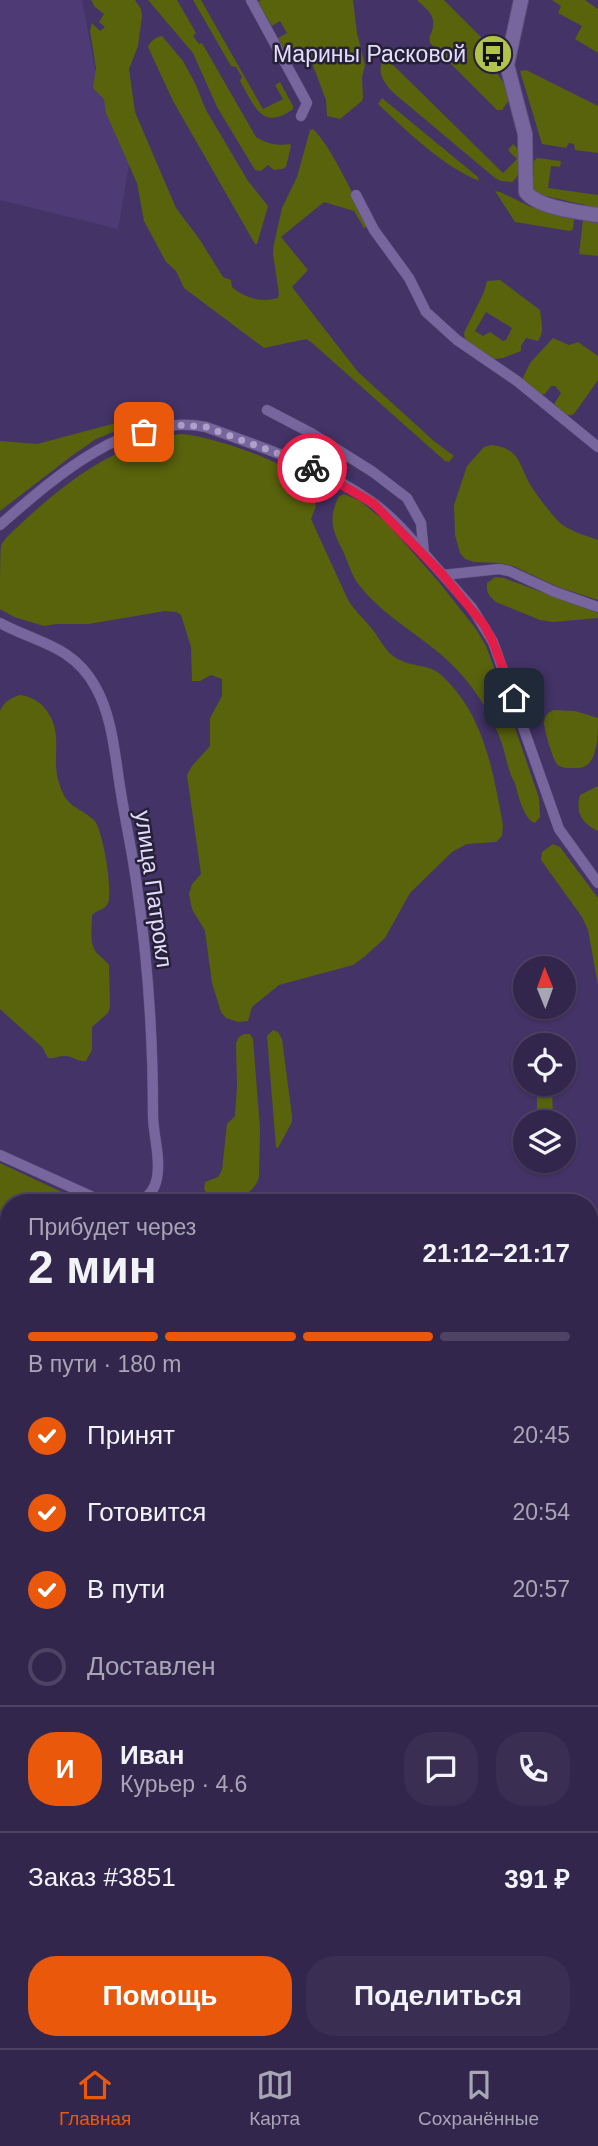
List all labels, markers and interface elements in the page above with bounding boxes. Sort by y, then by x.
bus stop icon: Марины Расковой [472,33,514,75]
place label: Марины Расковой [273,41,466,67]
pin [114,402,174,462]
icon: bag [125,413,163,451]
courier [277,433,347,503]
icon: bike [293,449,331,487]
pin [484,668,544,728]
icon: home [495,679,533,717]
street label: улица Патрокл [130,809,178,969]
north arrow [513,956,576,1018]
map controls [513,956,576,1173]
button: locate [513,1033,576,1096]
button: layers [513,1110,576,1173]
text: Прибудет через [28,1214,196,1240]
text: 21:12–21:17 [423,1238,570,1268]
text: 2 мин [28,1241,156,1293]
text: В пути · 180 m [28,1351,181,1377]
icon: check [28,1417,66,1455]
text: Принят [87,1420,175,1450]
text: 20:45 [512,1422,570,1448]
icon: check [28,1494,66,1532]
text: Готовится [87,1497,206,1527]
text: 20:54 [512,1499,570,1525]
icon: check [28,1571,66,1609]
text: В пути [87,1574,165,1604]
text: 20:57 [512,1576,570,1602]
text: Доставлен [87,1651,216,1681]
button: chat [404,1732,478,1806]
button: phone [496,1732,570,1806]
text: Иван [120,1740,185,1770]
text: И [56,1754,74,1784]
text: Курьер · 4.6 [120,1771,247,1797]
text: Заказ #3851 [28,1862,176,1892]
text: 391 ₽ [504,1864,570,1894]
button: Помощь [28,1956,292,2036]
button: Поделиться [306,1956,570,2036]
tab: Главная [59,2066,131,2130]
tab: Карта [249,2066,300,2130]
tab: Сохранённые [418,2066,539,2130]

